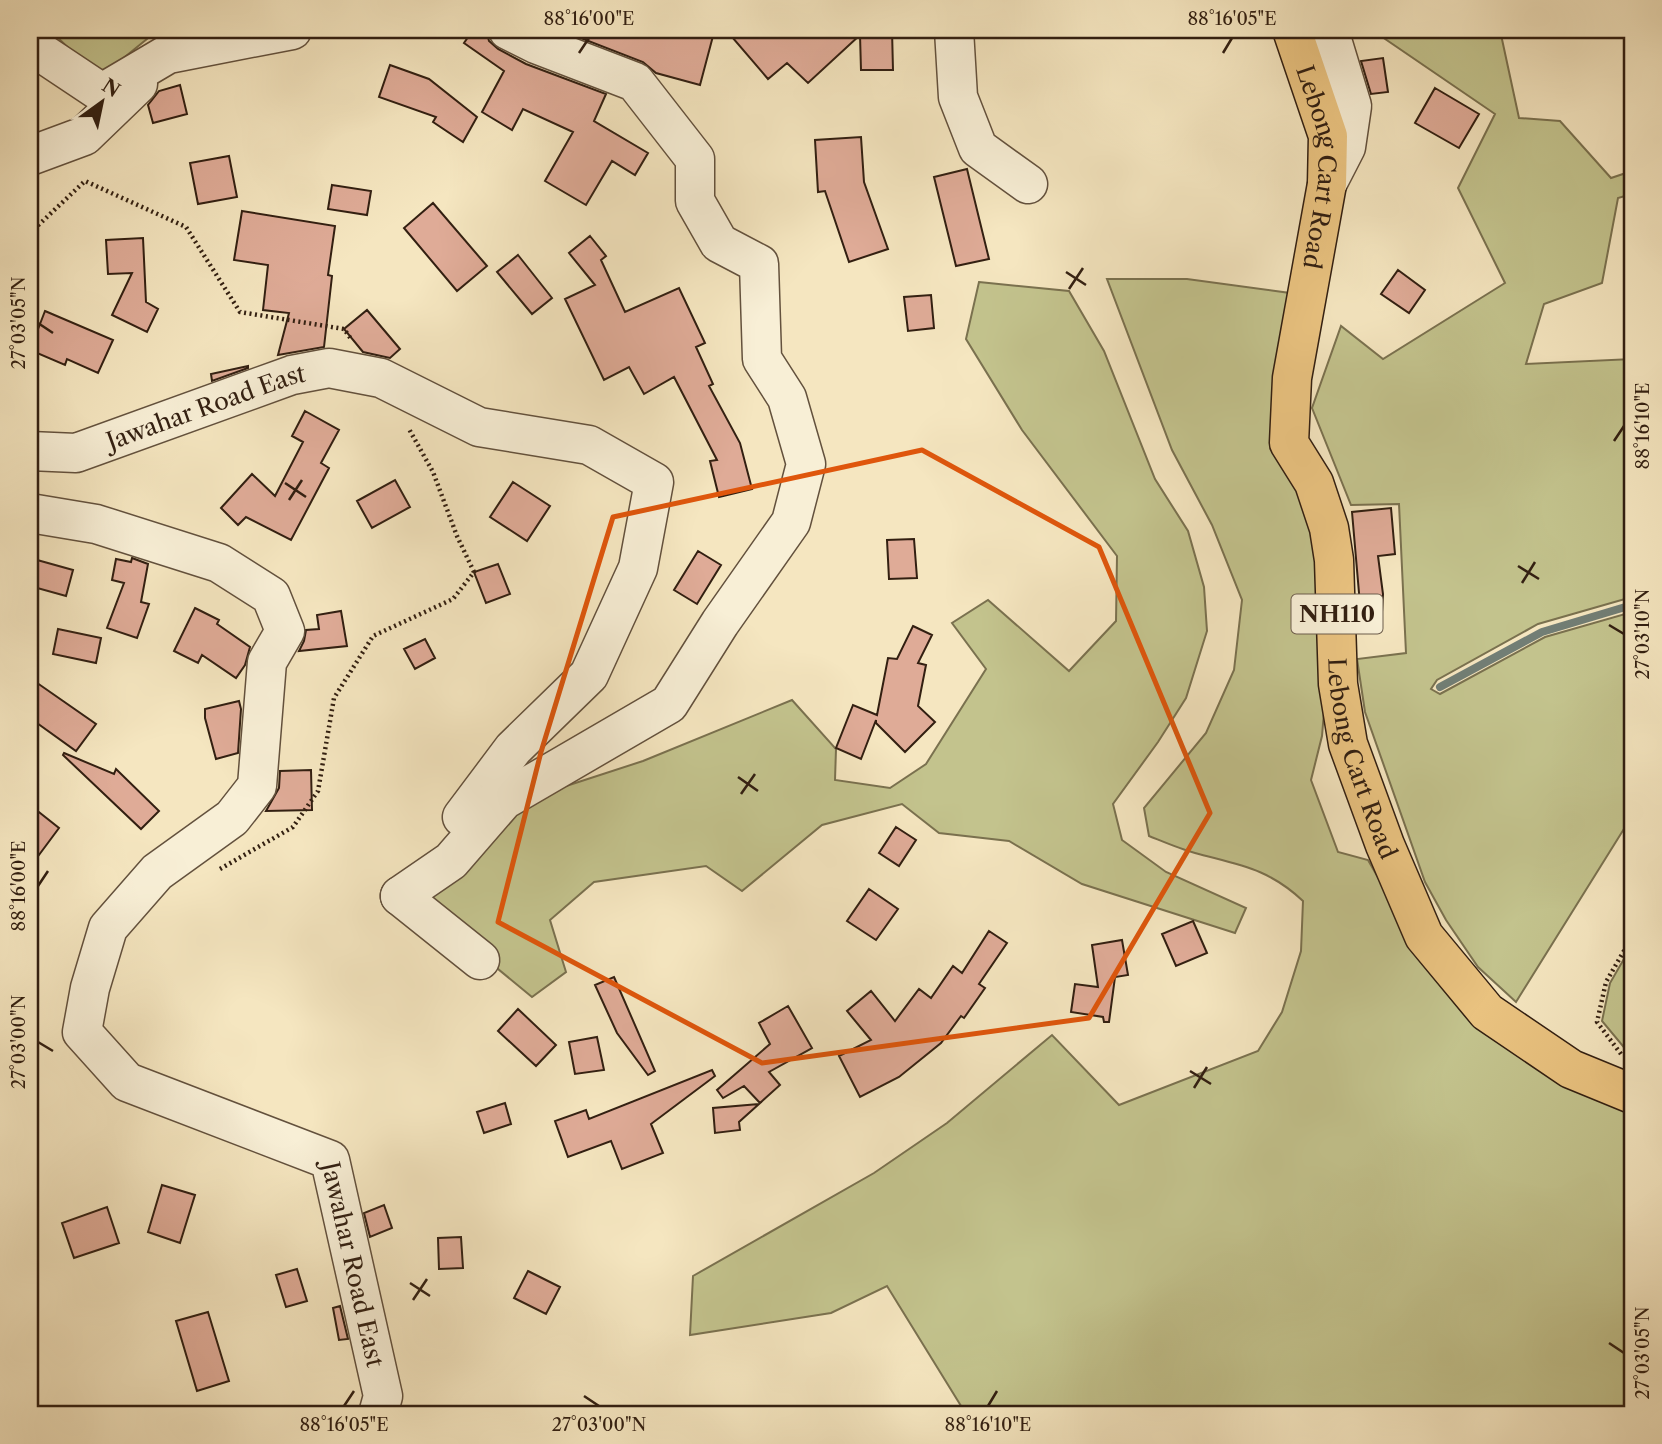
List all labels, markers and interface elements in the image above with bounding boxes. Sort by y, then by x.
text: 88°16'00"E [544,8,634,30]
text: 88°16'05"E [1187,8,1277,30]
street label: Lebong Cart Road [1290,61,1343,272]
north arrow [66,66,136,136]
text: N [98,74,124,102]
text: 27°03'05"N [8,276,30,370]
street label: Jawahar Road East [98,358,308,457]
text: 88°16'10"E [1632,382,1654,470]
text: 27°03'10"N [1632,588,1654,679]
road number: NH110 [1292,594,1382,634]
street label: Lebong Cart Road [1323,657,1404,863]
text: 88°16'00"E [8,841,30,931]
text: 27°03'00"N [8,995,30,1089]
street label: Jawahar Road East [315,1155,391,1370]
text: 27°03'05"N [1632,1306,1654,1400]
text: 88°16'05"E [299,1414,389,1436]
text: 27°03'00"N [552,1414,646,1436]
text: 88°16'10"E [944,1414,1032,1436]

